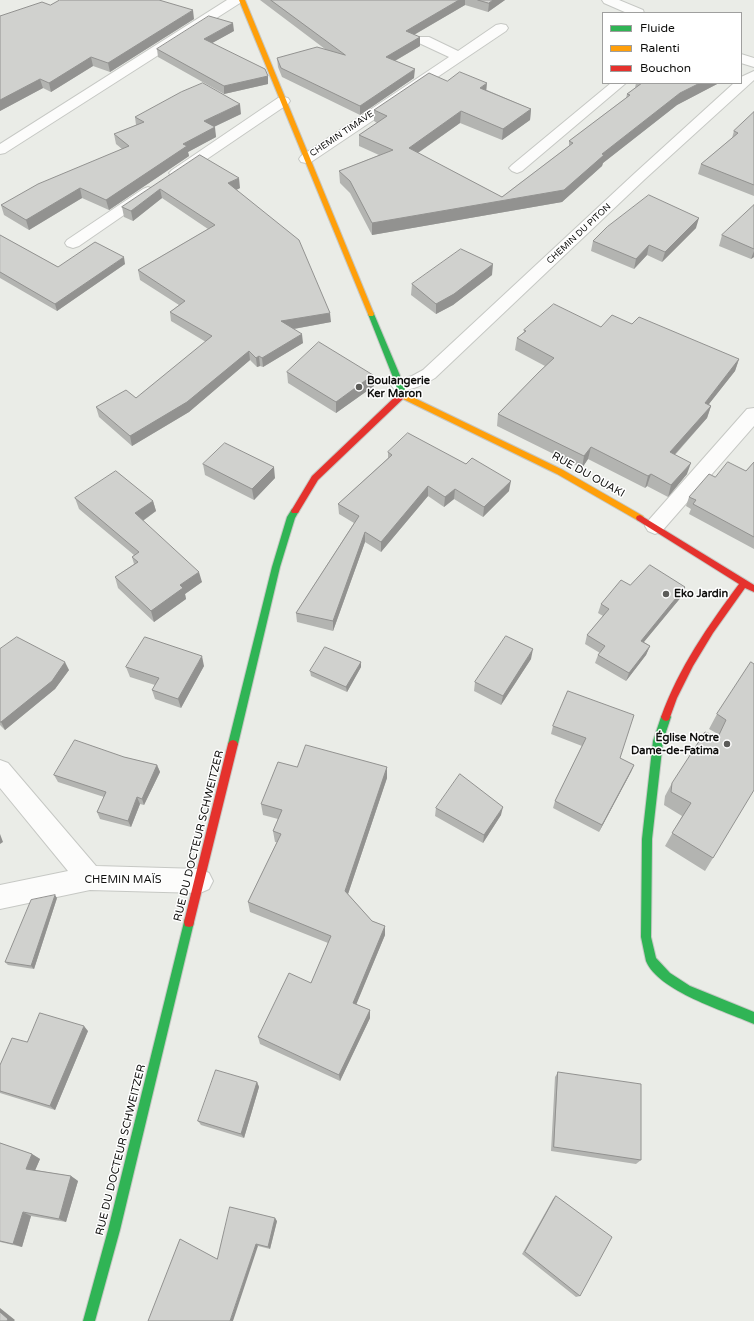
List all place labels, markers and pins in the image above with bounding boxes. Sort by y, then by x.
place label: Boulangerie Ker Maron [367,374,430,400]
marker: Boulangerie Ker Maron [354,382,364,392]
place label: Eko Jardin [674,587,728,601]
marker: Eko Jardin [661,589,671,599]
place label: Église Notre Dame-de-Fatima [631,731,719,757]
marker: Église Notre Dame-de-Fatima [722,739,732,749]

